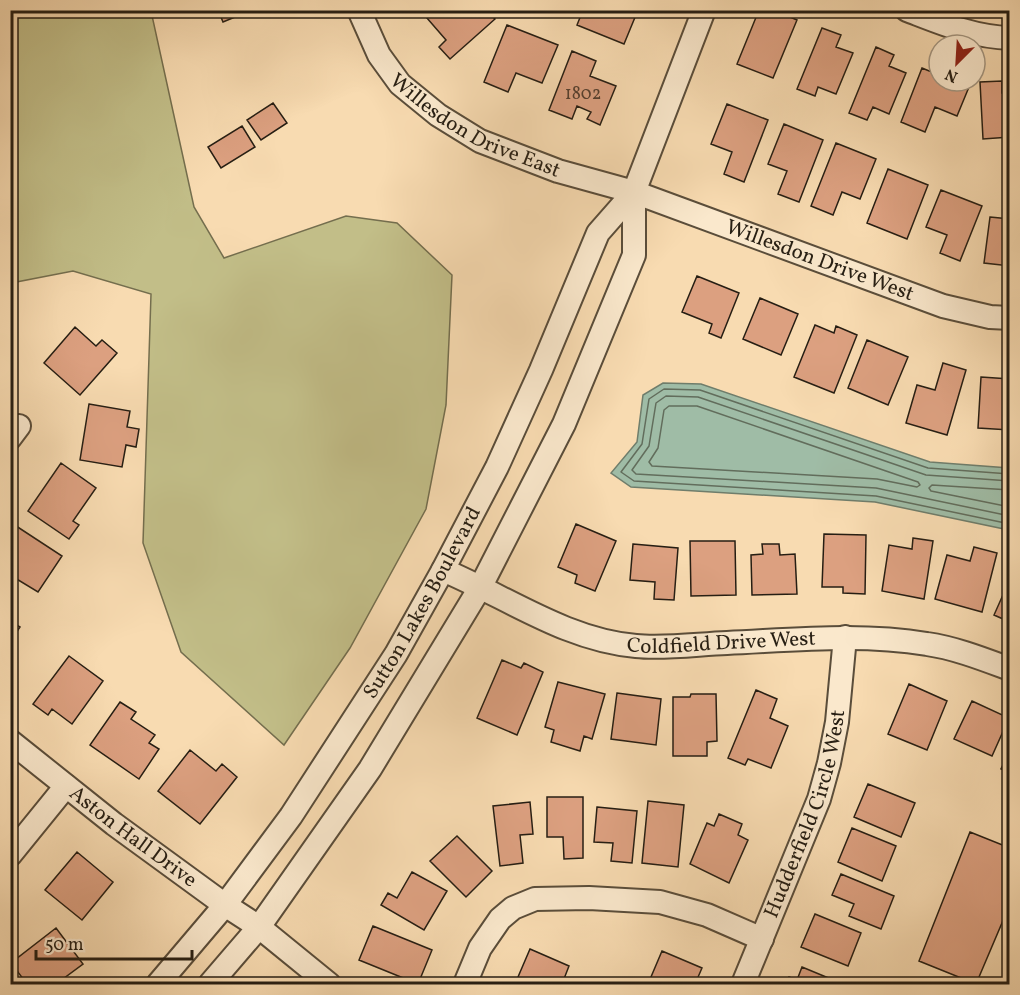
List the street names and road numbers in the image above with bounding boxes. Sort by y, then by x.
street label: Willesdon Drive East [383,67,565,185]
street label: Willesdon Drive West [722,213,918,309]
street label: Sutton Lakes Boulevard [356,502,488,705]
street label: Coldfield Drive West [626,624,816,661]
street label: Hudderfield Circle West [757,708,853,922]
street label: Aston Hall Drive [63,779,203,894]

